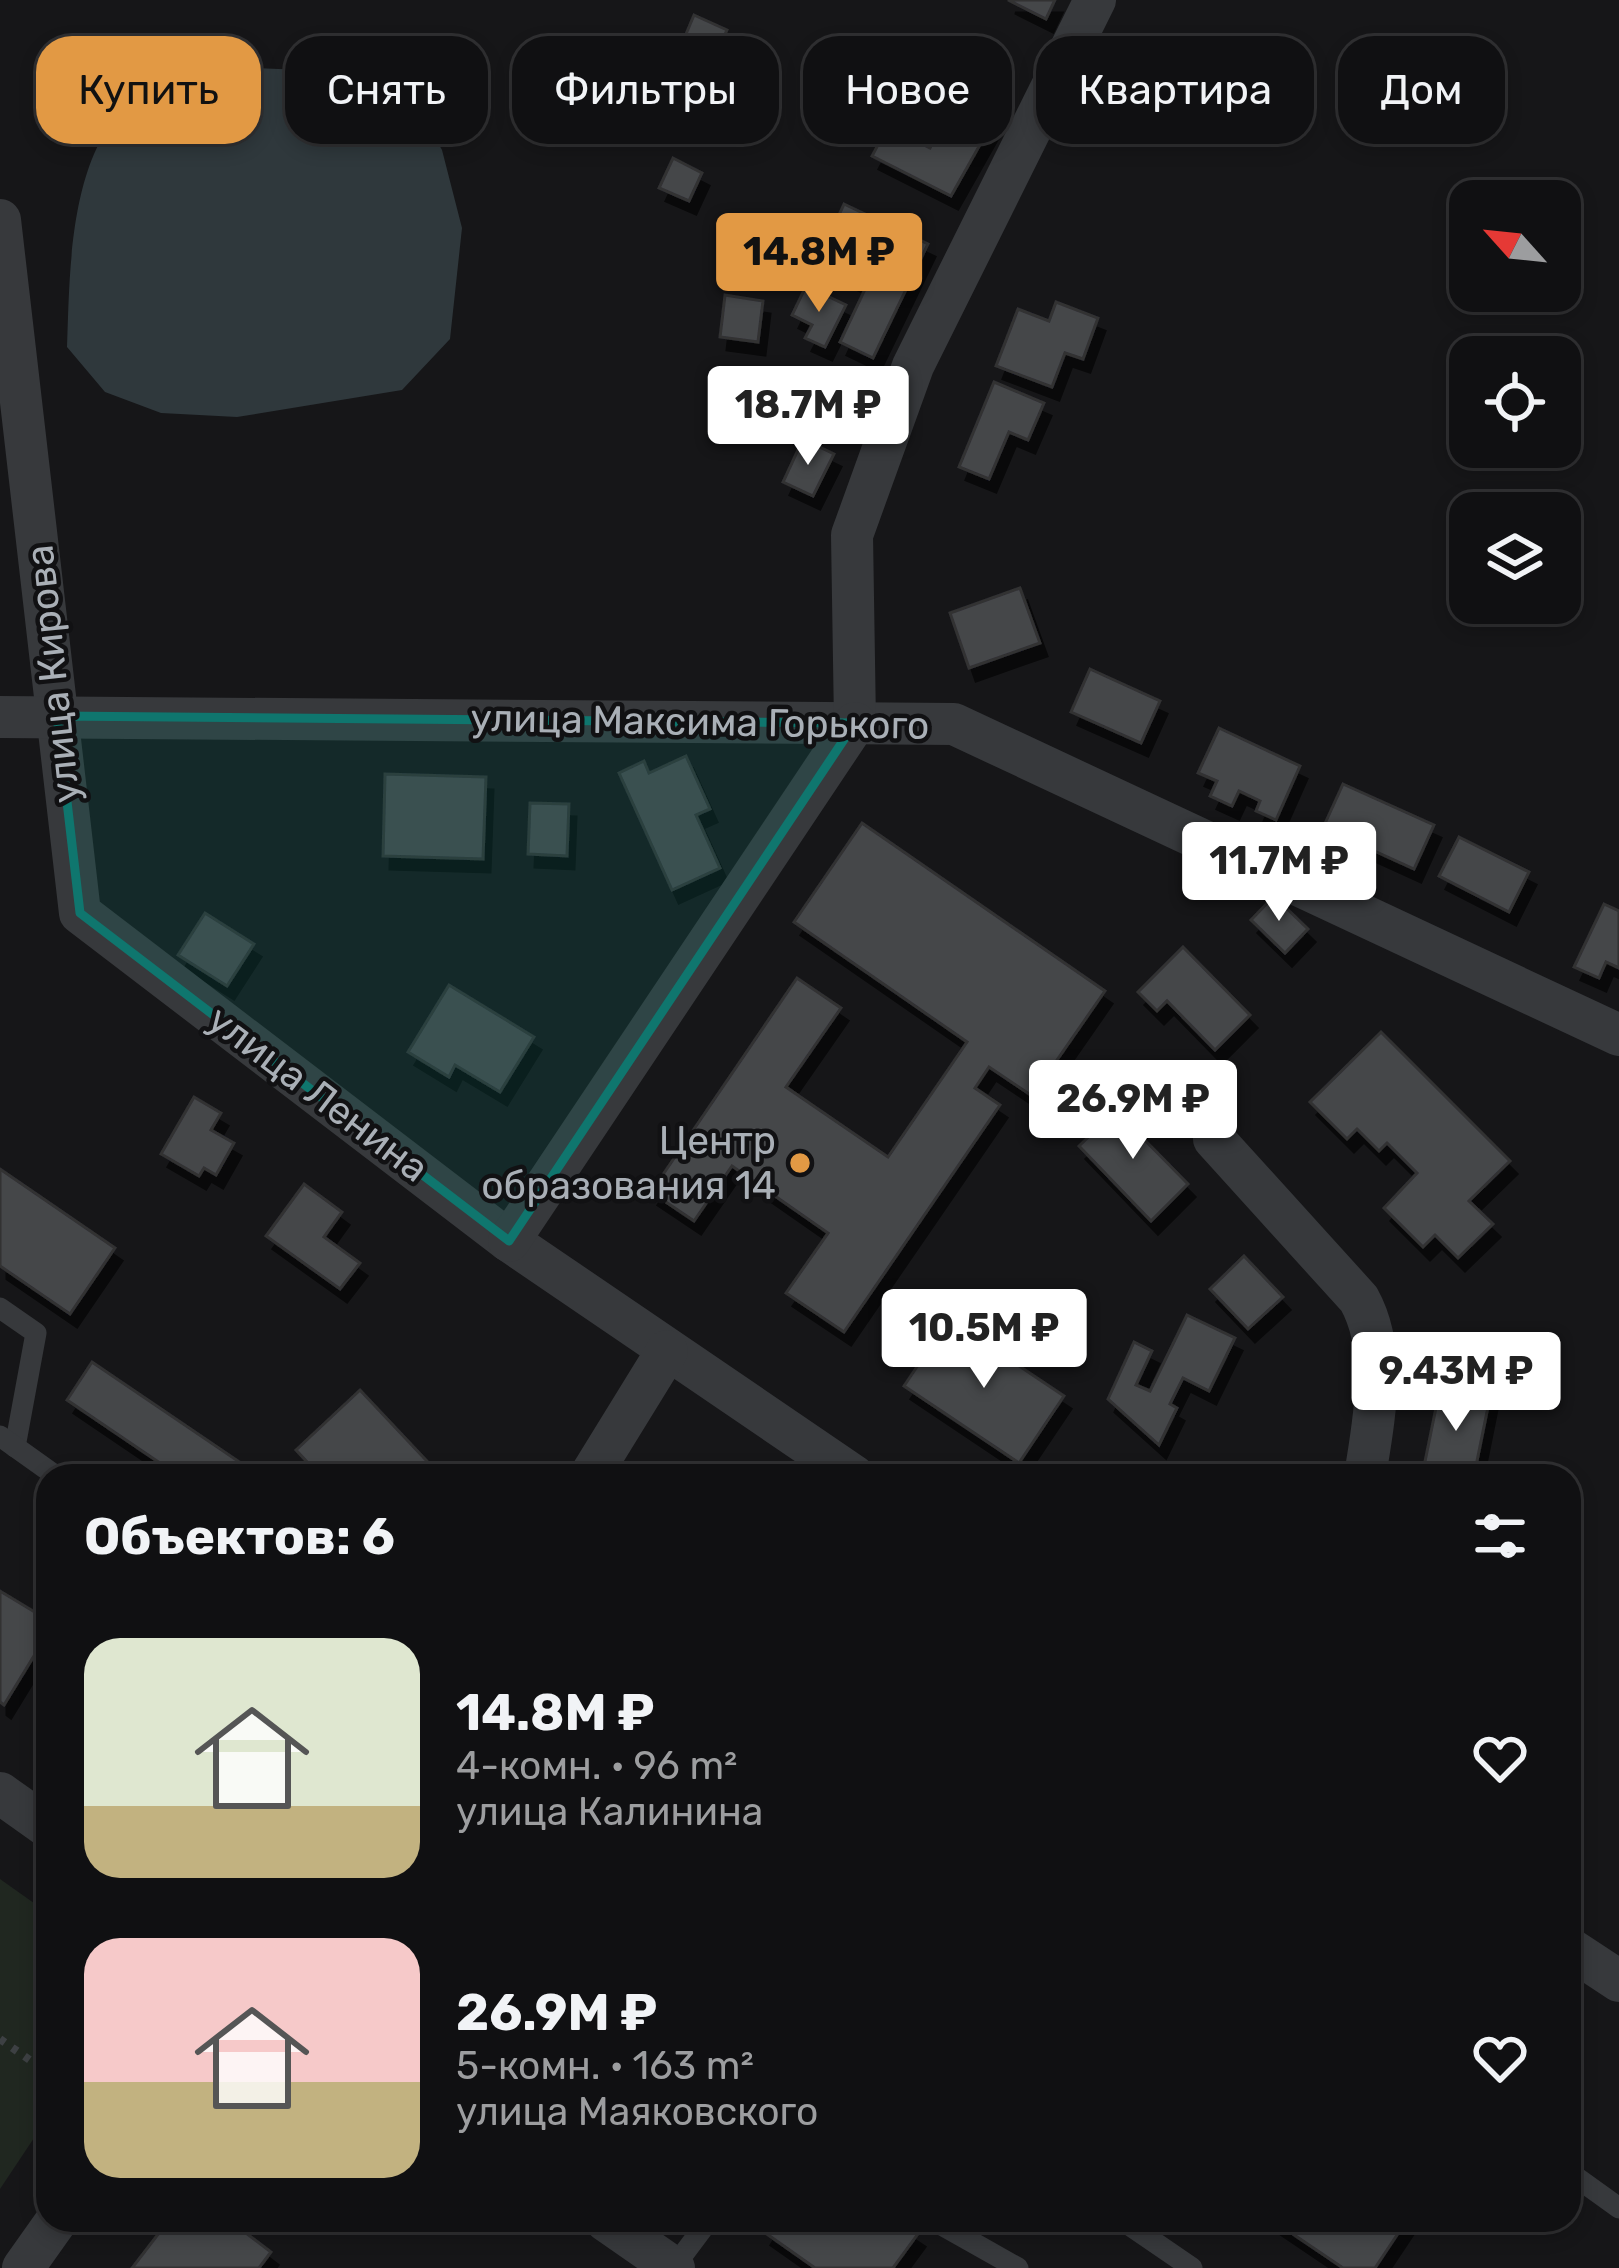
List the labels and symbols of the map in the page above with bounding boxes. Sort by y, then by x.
north arrow [1449,180,1581,312]
pin: 14.8M ₽ [708,213,930,315]
pin: 18.7M ₽ [697,366,919,468]
street label: улица Кирова [17,543,89,805]
street label: улица Максима Горького [470,695,930,749]
pin: 11.7M ₽ [1168,822,1390,924]
street label: улица Ленина [199,996,437,1192]
pin: 26.9M ₽ [1022,1060,1244,1162]
place label: Центр образования 14 [481,1118,776,1209]
marker: Центр образования 14 [787,1150,813,1176]
pin: 10.5M ₽ [873,1289,1095,1391]
pin: 9.43M ₽ [1345,1332,1567,1434]

